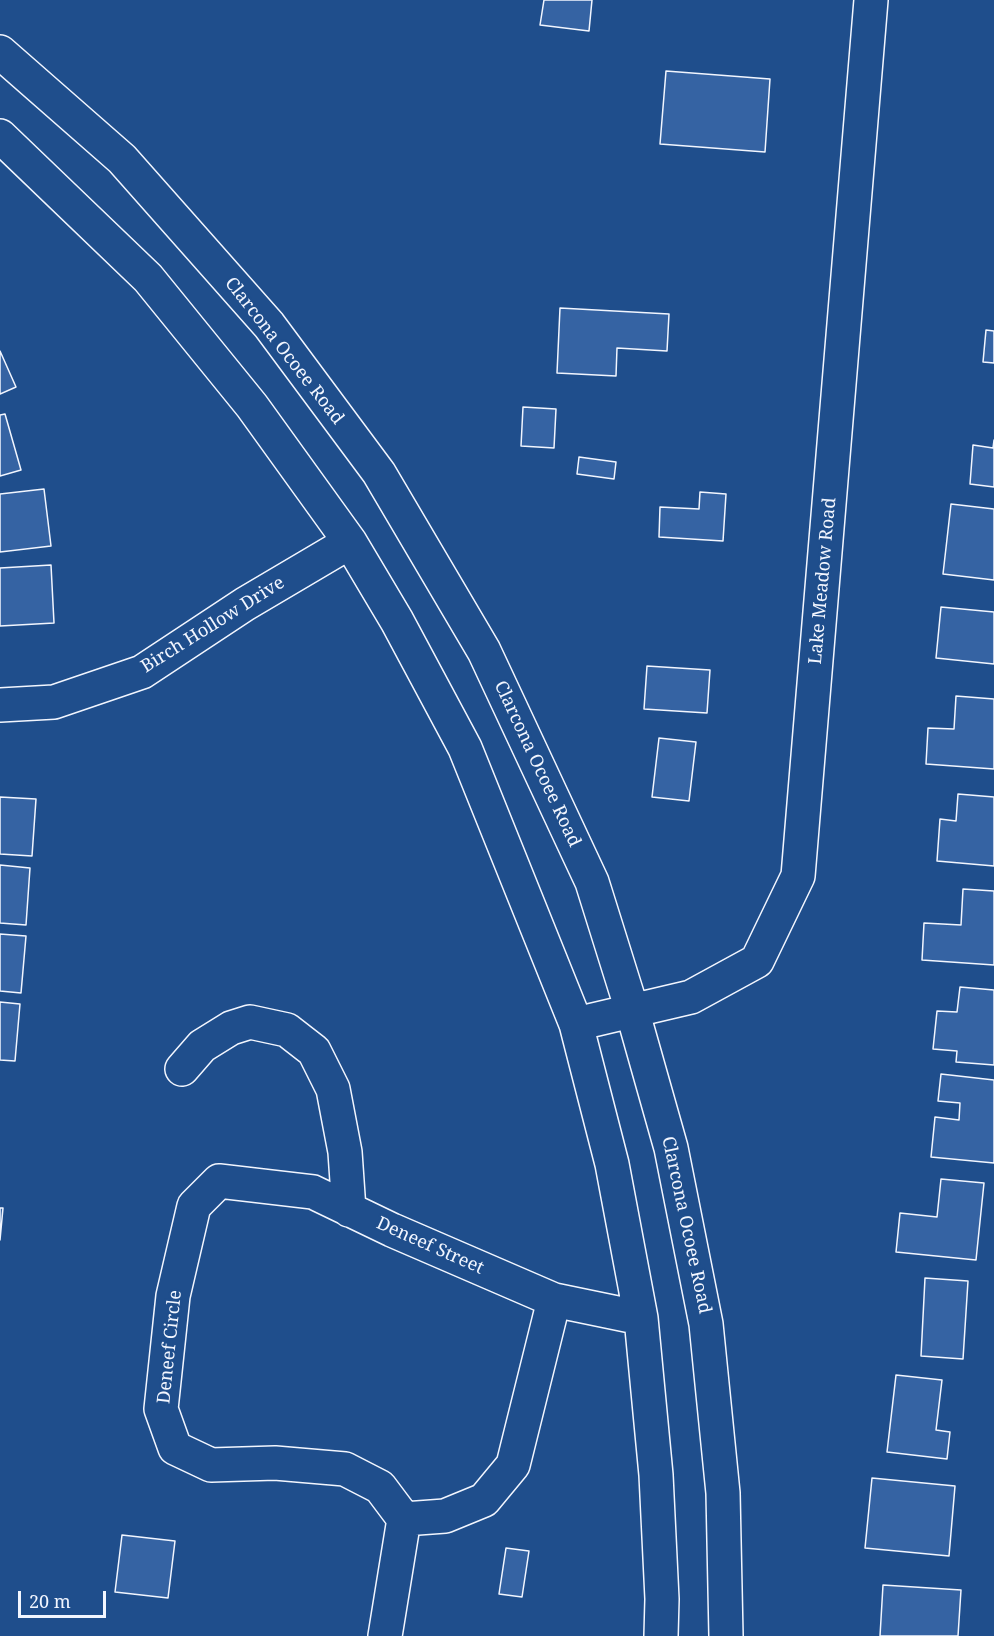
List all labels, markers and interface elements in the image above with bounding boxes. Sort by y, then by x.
street label: Clarcona Ocoee Road [220,273,348,429]
street label: Lake Meadow Road [805,497,841,665]
street label: Birch Hollow Drive [137,572,289,678]
street label: Clarcona Ocoee Road [489,677,585,851]
street label: Clarcona Ocoee Road [657,1134,715,1316]
street label: Deneef Street [373,1213,487,1279]
street label: Deneef Circle [153,1289,187,1405]
scale bar [21,1579,110,1617]
text: 20 m [29,1589,71,1613]

